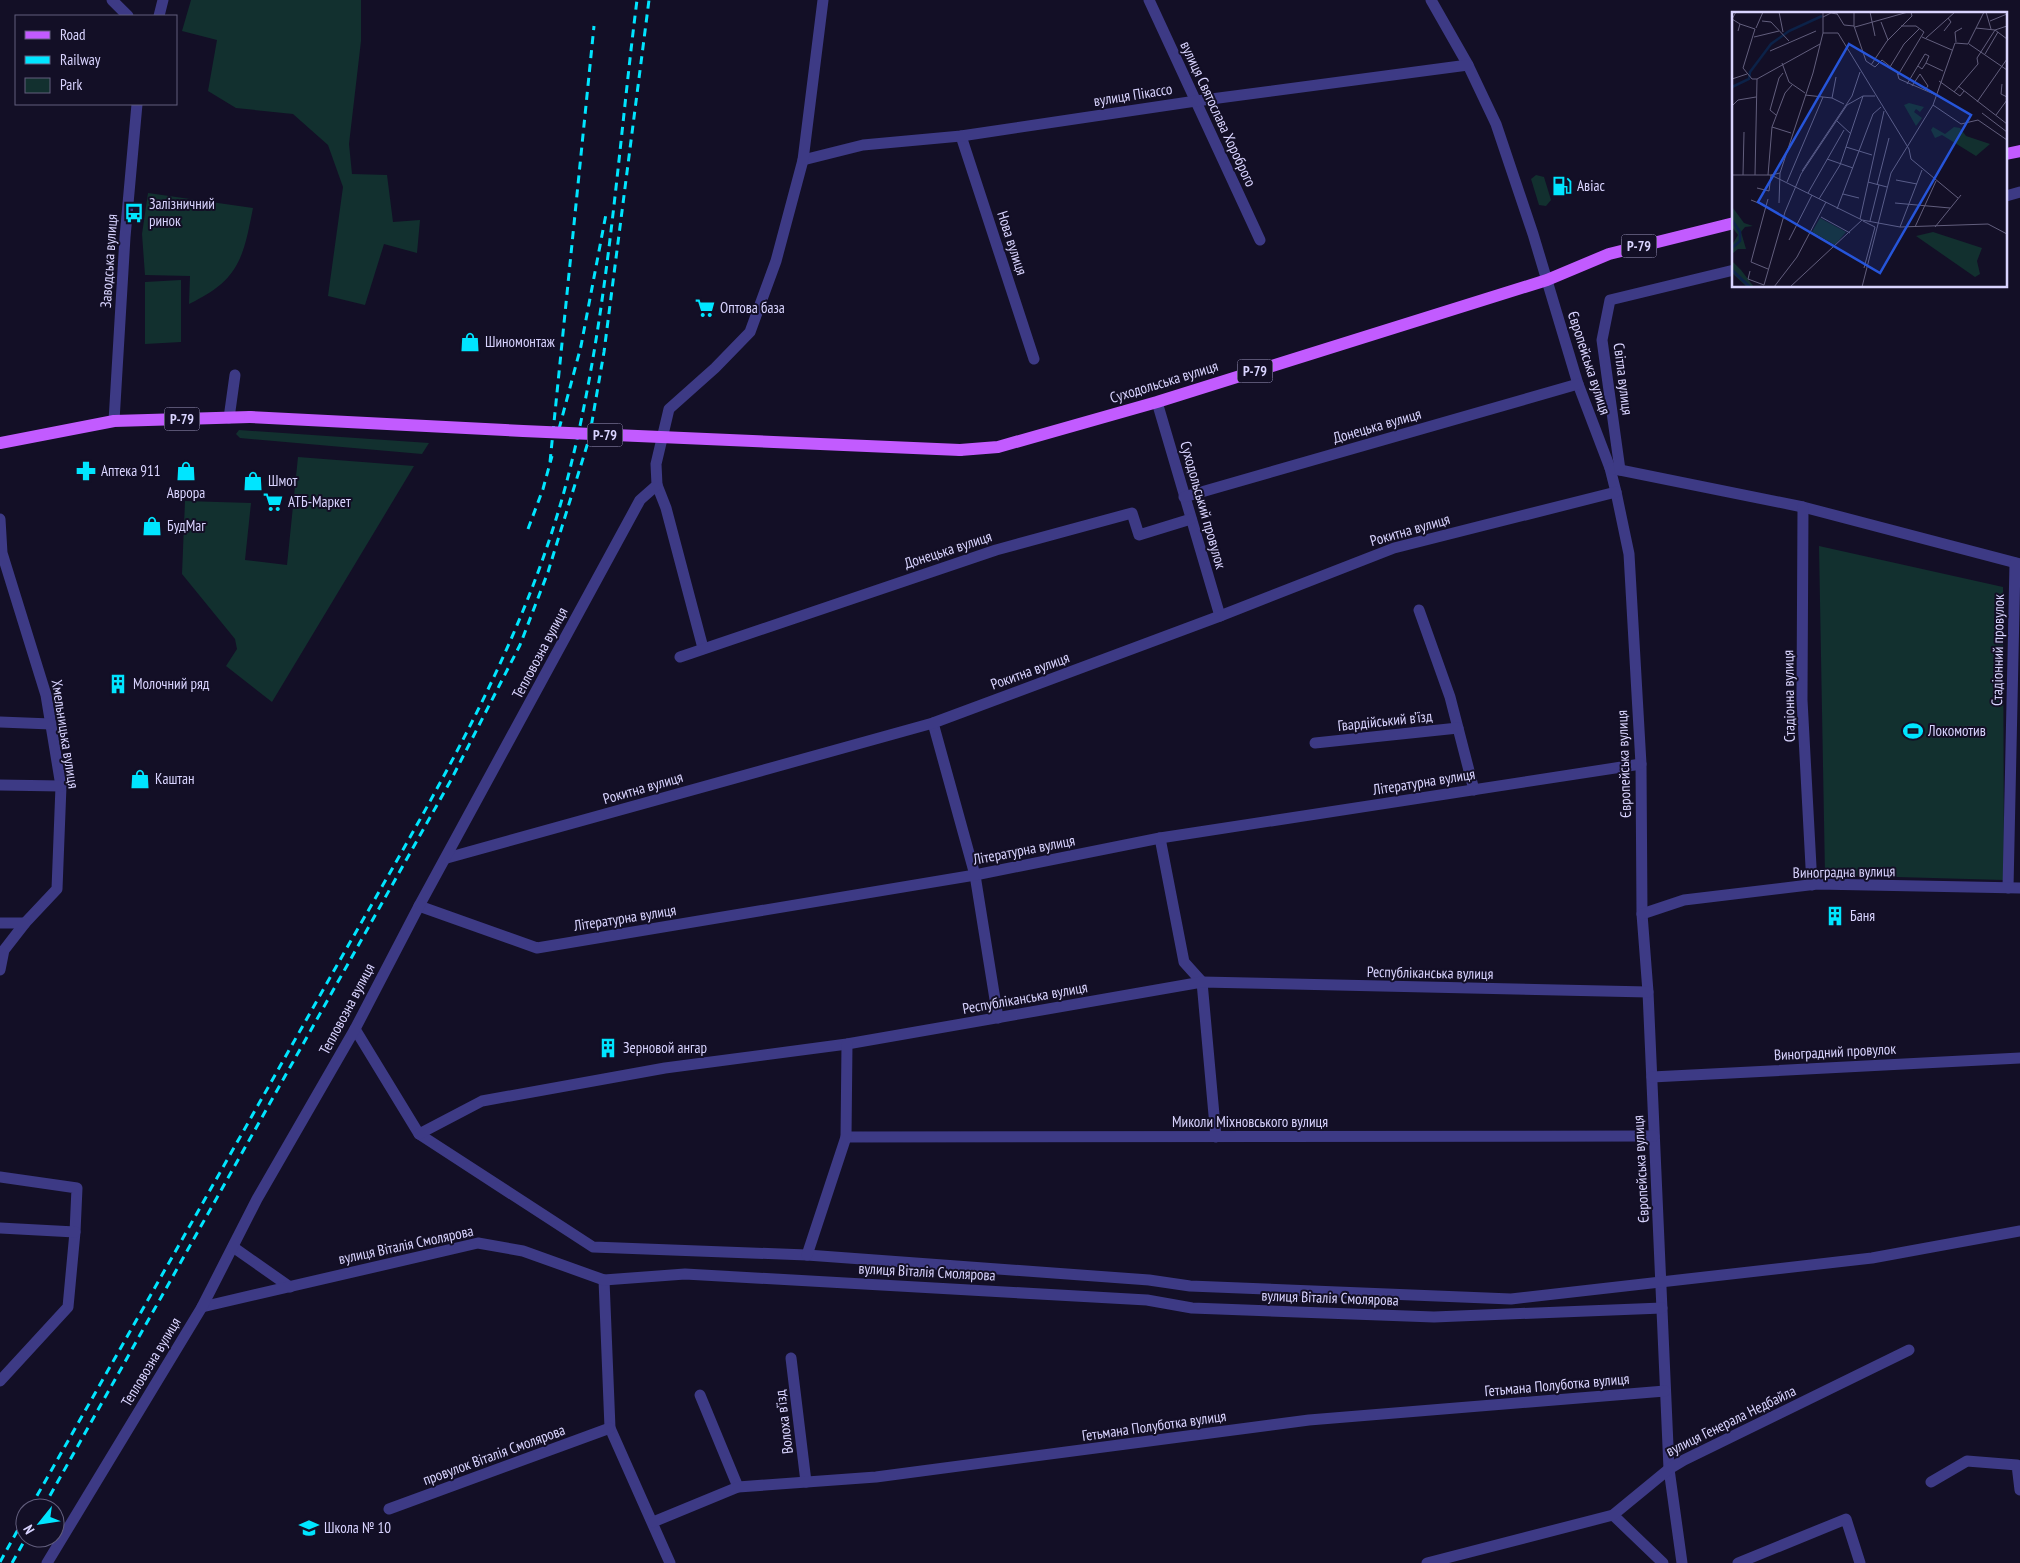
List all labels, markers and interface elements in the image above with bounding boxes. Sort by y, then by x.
inset map [1732,12,2008,288]
legend [15,15,178,105]
text: Road [60,25,86,44]
street label: вулиця Святослава Хороброго [1176,38,1261,190]
text: Railway [60,50,101,69]
text: Park [60,75,82,94]
street label: вулиця Пікассо [1092,79,1174,110]
fuel station icon: Авіас [1551,175,1573,197]
place label: Авіас [1577,176,1605,195]
place label: Залізничний ринок [149,194,215,230]
bus stop icon: Залізничний ринок [123,202,145,224]
street label: Нова вулиця [993,208,1032,278]
street label: Заводська вулиця [96,213,121,309]
road number: Р-79 [1622,235,1656,258]
supermarket icon: Оптова база [694,297,716,319]
place label: Оптова база [720,298,785,317]
street label: Європейська вулиця [1564,309,1615,417]
shop icon: Шиномонтаж [459,331,481,353]
place label: Шиномонтаж [485,332,556,351]
street label: Світла вулиця [1610,342,1637,416]
street label: Суходольська вулиця [1107,356,1220,407]
road number: Р-79 [1238,360,1272,382]
street label: Донецька вулиця [1331,404,1423,447]
road number: Р-79 [164,408,200,430]
road number: Р-79 [588,424,622,446]
street label: Суходольський провулок [1176,439,1231,571]
pharmacy icon: Аптека 911 [75,460,97,482]
shop icon: Аврора [175,460,197,482]
place label: Аптека 911 [101,461,161,480]
shop icon: Шмот [242,470,264,492]
place label: Шмот [268,471,298,490]
place label: Аврора [167,483,205,502]
supermarket icon: АТБ-Маркет [262,491,284,513]
place label: АТБ-Маркет [288,492,351,511]
street label: Рокитна вулиця [1368,509,1452,550]
shop icon: БудМаг [141,515,163,537]
place label: БудМаг [167,516,206,535]
street label: Донецька вулиця [902,526,994,573]
street label: Стадіонний провулок [1987,594,2008,706]
street label: Тепловозна вулиця [508,604,572,702]
street label: Рокитна вулиця [988,647,1072,694]
street label: Стадіонна вулиця [1778,650,1799,742]
building icon: Молочний ряд [107,673,129,695]
place label: Молочний ряд [133,674,210,693]
street label: Хмельницька вулиця [48,678,84,790]
street label: Гвардійський в’їзд [1337,706,1434,735]
street label: Європейська вулиця [1612,710,1635,818]
sports icon: Локомотив [1902,720,1924,742]
place label: Локомотив [1927,721,1986,740]
street label: Літературна вулиця [1370,764,1477,799]
street label: Рокитна вулиця [601,767,685,808]
shop icon: Каштан [129,768,151,790]
place label: Каштан [155,769,195,788]
street label: Літературна вулиця [970,830,1077,869]
street label: Виноградна вулиця [1793,861,1896,882]
street label: Літературна вулиця [571,900,678,935]
building icon: Баня [1824,905,1846,927]
place label: Баня [1850,906,1875,925]
street label: Тепловозна вулиця [315,960,379,1058]
street label: Республіканська вулиця [1367,962,1494,983]
street label: Республіканська вулиця [961,977,1089,1018]
building icon: Зерновой ангар [597,1037,619,1059]
place label: Зерновой ангар [623,1038,707,1057]
street label: Виноградний провулок [1773,1039,1897,1064]
street label: Миколи Міхновського вулиця [1172,1112,1328,1131]
street label: Європейська вулиця [1628,1114,1653,1223]
street label: вулиця Віталія Смолярова [337,1221,475,1268]
street label: вулиця Віталія Смолярова [858,1258,996,1285]
street label: вулиця Віталія Смолярова [1261,1286,1399,1309]
street label: Тепловозна вулиця [117,1314,185,1410]
street label: Гетьмана Полуботка вулиця [1484,1369,1630,1400]
street label: вулиця Генерала Недбайла [1663,1381,1799,1460]
street label: Волоха в’їзд [770,1389,797,1455]
street label: Гетьмана Полуботка вулиця [1081,1406,1227,1445]
street label: провулок Віталія Смолярова [420,1420,568,1489]
north arrow [15,1498,65,1548]
school or university icon: Школа № 10 [298,1517,320,1539]
place label: Школа № 10 [324,1518,391,1537]
text: N [19,1522,38,1537]

